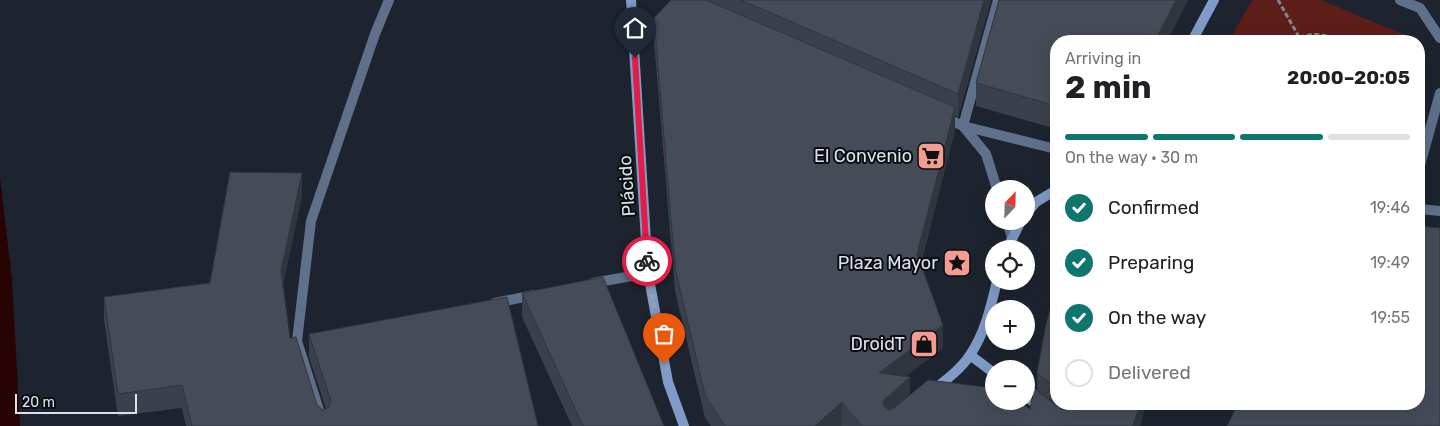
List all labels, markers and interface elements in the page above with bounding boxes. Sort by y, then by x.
pin [614,7,656,58]
icon: home [621,14,649,42]
text: Arriving in [1065,49,1141,68]
text: 20:00–20:05 [1287,66,1410,89]
text: 2 min [1065,68,1152,106]
supermarket icon: El Convenio [916,141,946,171]
place label: El Convenio [814,145,912,167]
text: On the way · 30 m [1065,148,1198,167]
street label: Plácido [614,155,640,217]
north arrow [985,180,1035,230]
map controls [985,180,1035,410]
icon: check [1065,194,1093,222]
text: Confirmed [1108,196,1199,219]
text: 19:46 [1370,198,1410,217]
courier [622,236,672,286]
button: locate [985,240,1035,290]
icon: bike [633,247,661,275]
place icon: Plaza Mayor [942,248,972,278]
icon: check [1065,249,1093,277]
text: Preparing [1108,251,1194,274]
place label: Plaza Mayor [838,252,938,274]
text: 19:49 [1370,253,1410,272]
button: + [985,300,1035,350]
icon: check [1065,304,1093,332]
text: On the way [1108,306,1206,329]
text: 19:55 [1371,308,1410,327]
pin [643,313,685,364]
icon: bag [650,320,678,348]
shop icon: DroidT [909,329,939,359]
place label: DroidT [850,333,905,355]
button: − [985,360,1035,410]
text: Delivered [1108,361,1191,384]
scale bar [15,391,138,414]
text: 20 m [22,394,55,411]

